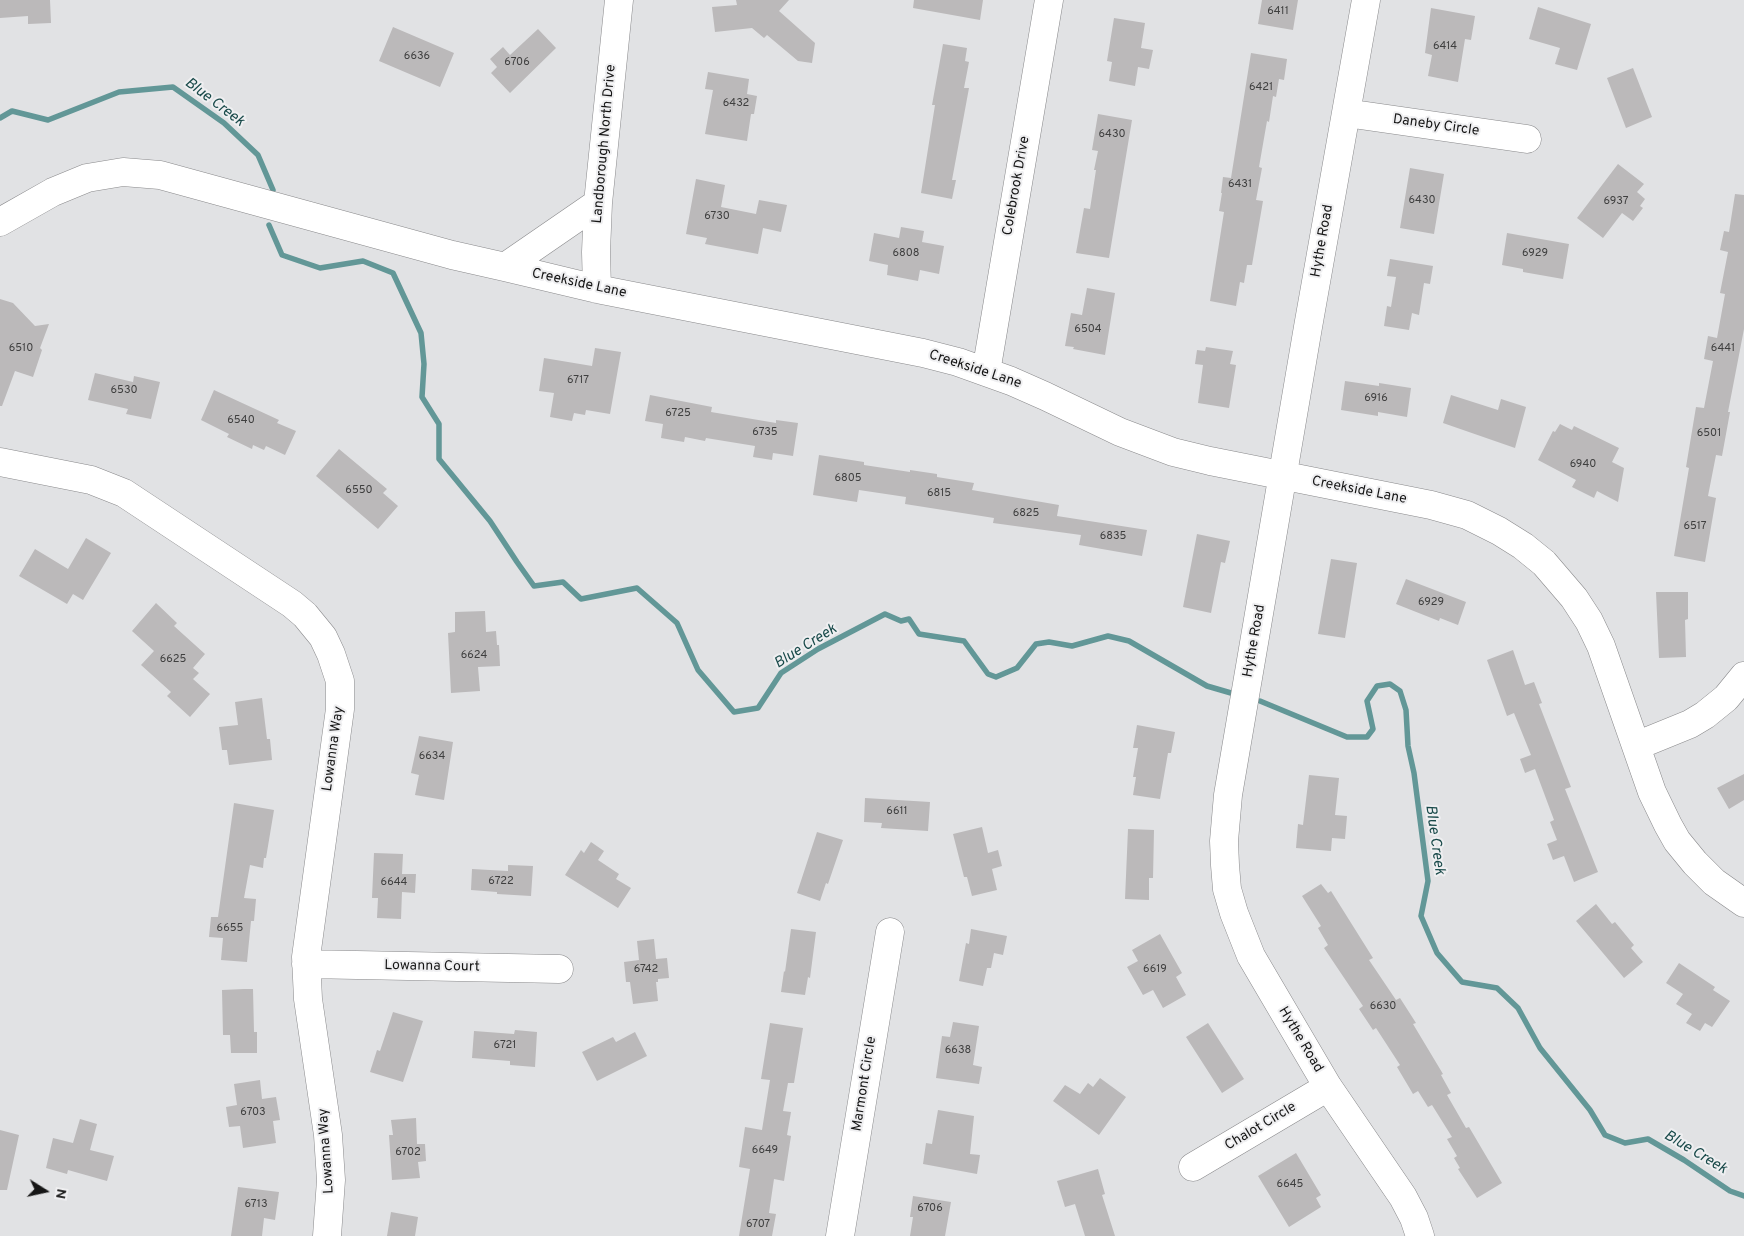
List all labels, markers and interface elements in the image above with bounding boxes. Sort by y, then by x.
house number: 6411 [1267,5,1289,19]
house number: 6414 [1433,40,1457,54]
house number: 6636 [404,50,430,64]
house number: 6706 [504,56,530,70]
street label: Landborough North Drive [590,64,620,224]
water label: Blue Creek [180,75,248,131]
house number: 6421 [1249,81,1273,95]
house number: 6432 [723,97,749,111]
street label: Daneby Circle [1392,112,1480,140]
house number: 6430 [1099,128,1125,142]
street label: Colebrook Drive [1000,135,1034,237]
house number: 6431 [1228,178,1252,192]
house number: 6430 [1409,194,1435,208]
house number: 6937 [1603,195,1629,209]
street label: Hythe Road [1308,203,1338,279]
house number: 6730 [704,210,730,224]
house number: 6808 [893,247,919,261]
house number: 6929 [1522,247,1548,261]
street label: Creekside Lane [530,266,628,302]
house number: 6504 [1074,323,1102,337]
house number: 6510 [9,342,33,356]
house number: 6441 [1711,342,1735,356]
street label: Creekside Lane [927,347,1023,393]
house number: 6717 [567,374,589,388]
house number: 6530 [111,384,137,398]
house number: 6916 [1364,392,1388,406]
house number: 6725 [665,407,691,421]
house number: 6540 [227,414,255,428]
house number: 6735 [752,426,778,440]
house number: 6501 [1697,427,1721,441]
house number: 6940 [1570,458,1596,472]
house number: 6805 [834,472,862,486]
street label: Creekside Lane [1310,474,1408,508]
house number: 6550 [345,484,373,498]
house number: 6815 [927,487,951,501]
house number: 6825 [1013,507,1039,521]
house number: 6517 [1683,520,1707,534]
house number: 6835 [1100,530,1126,544]
house number: 6929 [1418,596,1444,610]
street label: Hythe Road [1240,603,1270,679]
water label: Blue Creek [771,621,841,673]
house number: 6624 [461,649,487,663]
house number: 6625 [160,653,186,667]
street label: Lowanna Way [320,705,348,793]
house number: 6634 [419,750,445,764]
water label: Blue Creek [1420,804,1448,876]
house number: 6611 [886,805,908,819]
house number: 6722 [488,875,514,889]
house number: 6644 [381,876,407,890]
house number: 6655 [217,922,243,936]
street label: Lowanna Court [384,958,480,976]
house number: 6742 [634,963,658,977]
house number: 6619 [1143,963,1167,977]
house number: 6630 [1370,1000,1396,1014]
street label: Hythe Road [1274,1004,1326,1076]
street label: Marmont Circle [849,1035,881,1133]
house number: 6721 [494,1039,516,1053]
house number: 6638 [945,1044,971,1058]
street label: Chalot Circle [1222,1099,1300,1155]
house number: 6703 [240,1106,266,1120]
street label: Lowanna Way [316,1108,338,1194]
water label: Blue Creek [1660,1127,1730,1179]
house number: 6649 [752,1144,778,1158]
house number: 6702 [395,1146,421,1160]
north arrow [20,1166,70,1216]
house number: 6645 [1277,1178,1303,1192]
text: N [51,1187,70,1200]
house number: 6713 [244,1198,268,1212]
house number: 6706 [917,1202,943,1216]
house number: 6707 [746,1218,770,1232]

